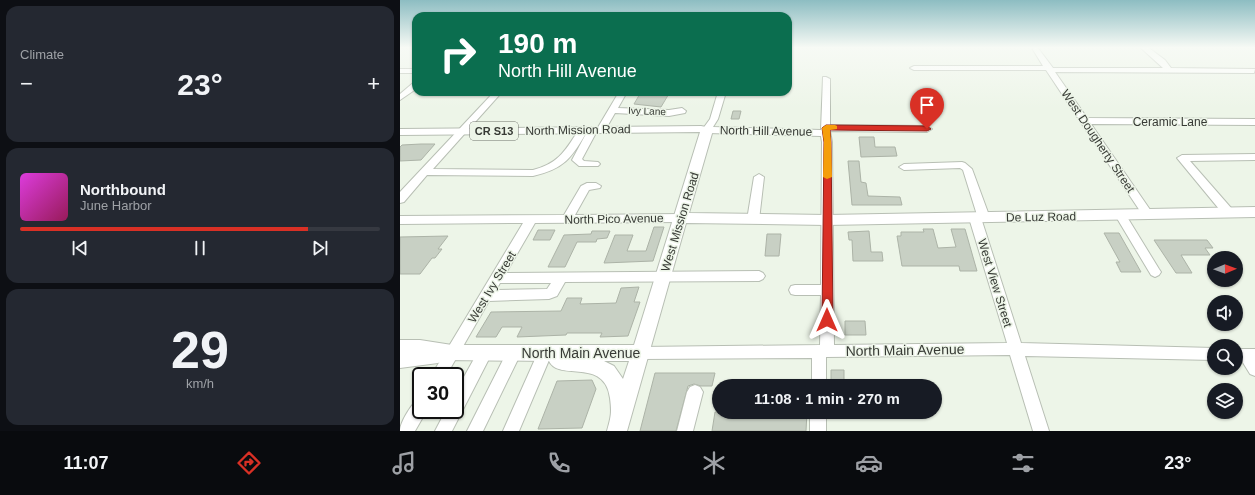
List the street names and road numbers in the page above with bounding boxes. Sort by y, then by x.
street label: West Dougherty Street [1058,87,1138,196]
street label: Ivy Lane [628,105,667,117]
street label: Ceramic Lane [1133,115,1208,129]
road number: CR S13 [470,122,518,140]
street label: North Mission Road [525,122,631,138]
street label: North Hill Avenue [720,123,813,139]
street label: West Mission Road [658,171,702,273]
street label: De Luz Road [1006,209,1076,225]
street label: North Pico Avenue [564,211,664,227]
street label: West View Street [975,237,1015,329]
street label: West Ivy Street [465,248,519,325]
street label: North Main Avenue [845,341,965,359]
street label: North Main Avenue [522,345,641,361]

